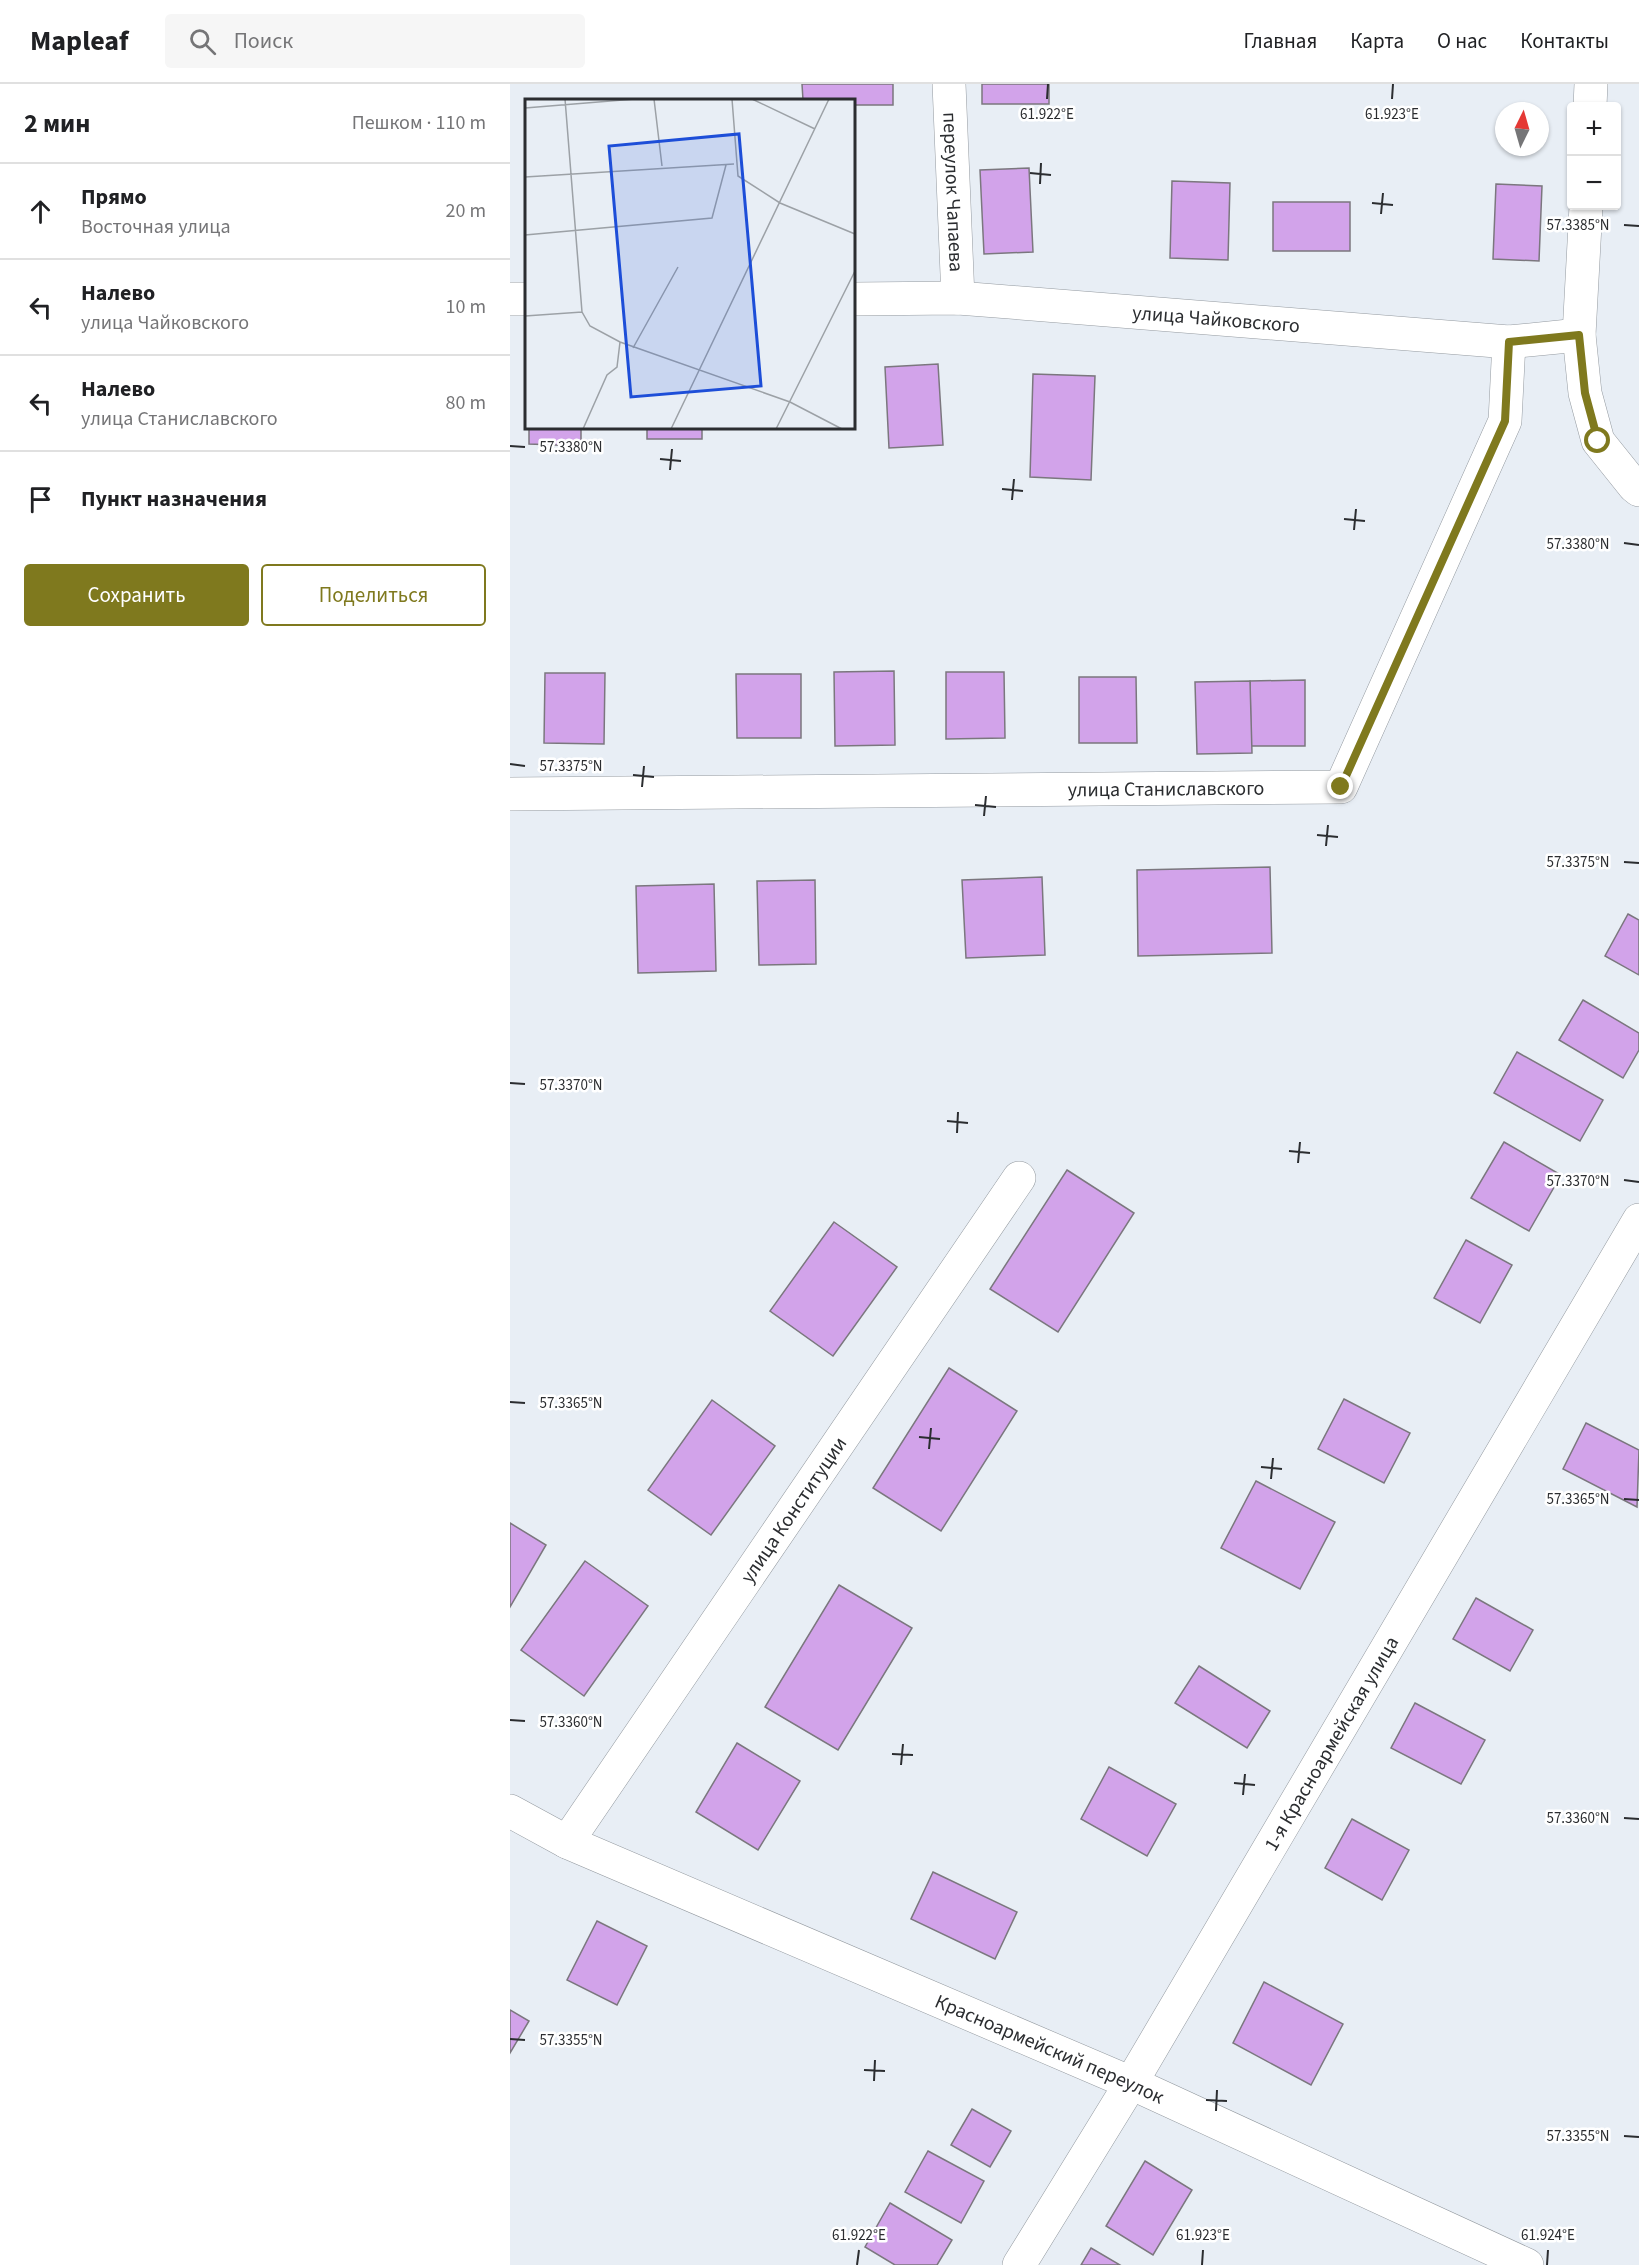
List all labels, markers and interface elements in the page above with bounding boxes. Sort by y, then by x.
search box [165,14,585,68]
text: Mapleaf [30,21,129,61]
icon: search [186,25,219,58]
text: Поиск [234,25,293,57]
text: Главная [1244,26,1317,56]
text: Карта [1350,26,1404,56]
text: О нас [1437,26,1487,56]
text: Контакты [1520,26,1609,56]
inset map [525,99,855,429]
north arrow [1495,102,1549,156]
map controls [1567,102,1621,210]
button: + [1567,102,1621,156]
text: 61.922°E [1020,104,1074,125]
text: 61.923°E [1365,104,1419,125]
text: 2 мин [24,105,90,142]
text: Пешком · 110 m [352,109,486,137]
street label: переулок Чапаева [935,111,970,273]
button: − [1567,156,1621,210]
text: Прямо [81,181,147,213]
icon: ahead [24,195,57,228]
text: 20 m [446,197,486,225]
text: Восточная улица [81,213,231,241]
text: 57.3385°N [1546,215,1610,236]
text: Налево [81,277,155,309]
icon: left [24,291,57,324]
text: 10 m [446,293,486,321]
street label: улица Чайковского [1131,299,1301,340]
text: улица Чайковского [81,309,249,337]
text: Налево [81,373,155,405]
icon: left [24,387,57,420]
text: 80 m [446,389,486,417]
text: улица Станиславского [81,405,278,433]
route start [1584,427,1610,453]
text: 57.3380°N [539,437,603,458]
icon: arrive [24,483,57,516]
text: Пункт назначения [81,483,267,515]
text: 57.3380°N [1546,534,1610,555]
button: Сохранить [24,564,249,626]
button: Поделиться [261,564,486,626]
text: 57.3375°N [539,756,603,777]
route end [1327,773,1353,799]
street label: улица Станиславского [1067,775,1264,804]
text: 57.3375°N [1546,852,1610,873]
text: 57.3370°N [539,1075,603,1096]
text: 57.3370°N [1546,1171,1610,1192]
text: 57.3365°N [539,1393,603,1414]
street label: улица Конституции [734,1431,854,1589]
text: 57.3365°N [1546,1489,1610,1510]
street label: 1-я Красноармейская улица [1258,1631,1406,1856]
text: 57.3360°N [539,1712,603,1733]
text: 57.3360°N [1546,1808,1610,1829]
street label: Красноармейский переулок [930,1988,1169,2111]
text: 57.3355°N [539,2030,603,2051]
text: 57.3355°N [1546,2126,1610,2147]
text: 61.922°E [832,2225,886,2246]
text: 61.923°E [1176,2225,1230,2246]
text: 61.924°E [1521,2225,1575,2246]

